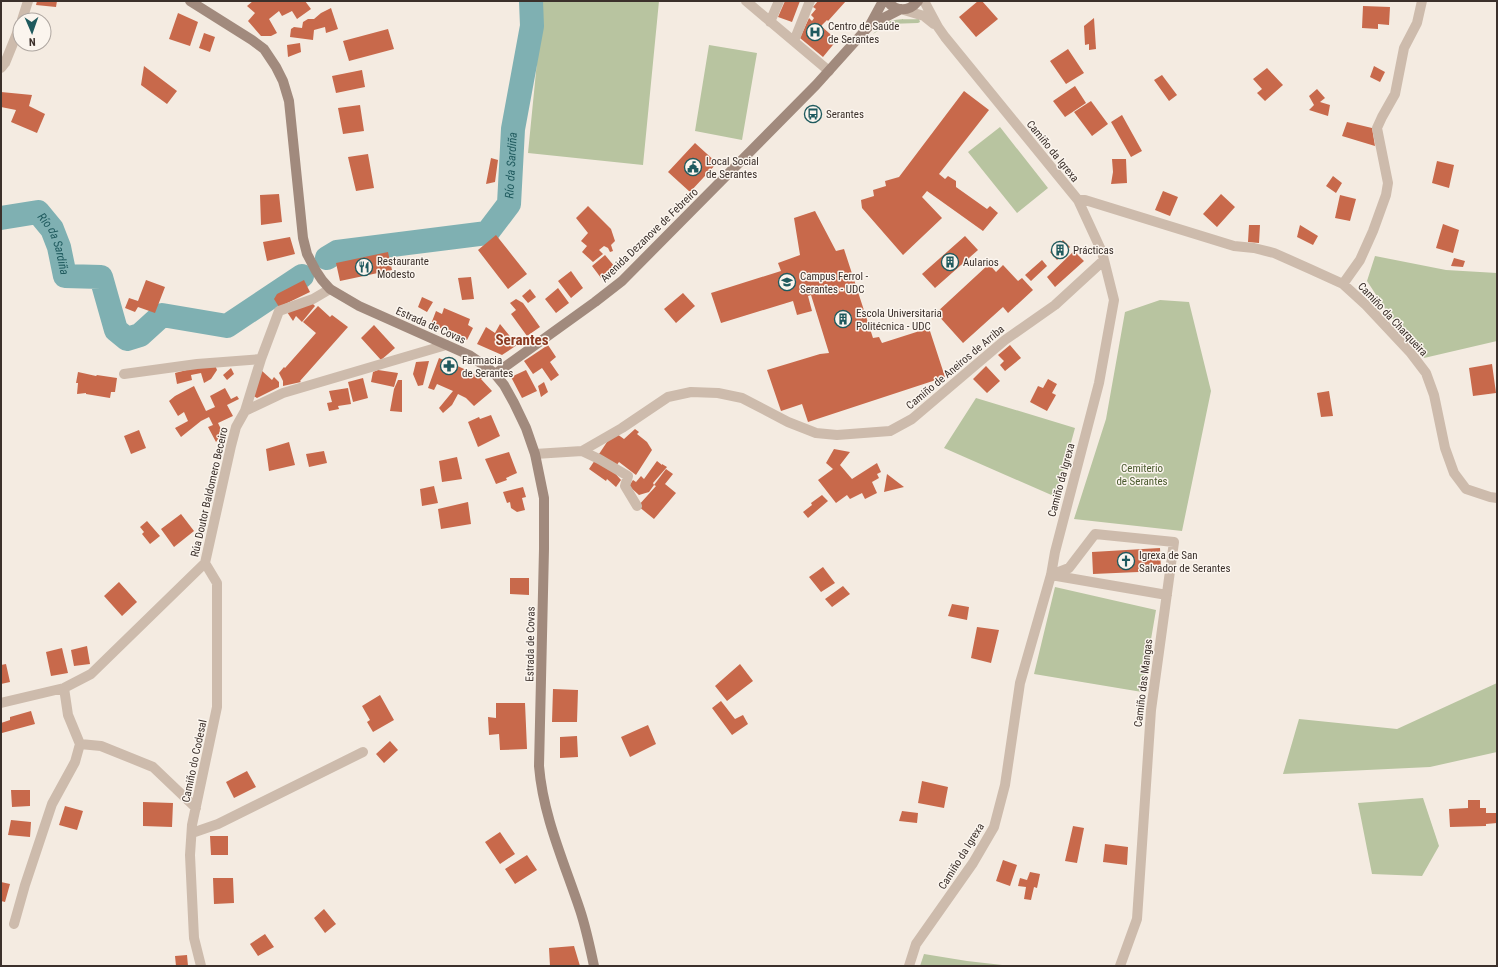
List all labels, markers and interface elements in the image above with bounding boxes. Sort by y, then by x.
north arrow [12,12,52,52]
place label: Centro de Saúde de Serantes [828,20,899,46]
hospital icon: Centro de Saúde de Serantes [805,22,825,42]
text: N [28,35,36,48]
bus stop icon: Serantes [803,104,823,124]
place label: Serantes [826,108,864,121]
street label: Camiño da Igrexa [1024,118,1081,185]
water label: Río da Sardiña [502,132,520,199]
place label: Local Social de Serantes [706,155,759,181]
public building icon: Local Social de Serantes [683,157,703,177]
street label: Avenida Dezanove de Febreiro [598,185,701,285]
water label: Río da Sardiña [35,210,72,276]
building icon: Prácticas [1050,240,1070,260]
place label: Prácticas [1073,244,1114,257]
building icon: Aularios [940,252,960,272]
place label: Restaurante Modesto [377,255,429,281]
place label: Aularios [963,256,999,269]
restaurant icon: Restaurante Modesto [354,257,374,277]
place label: Campus Ferrol - Serantes - UDC [800,270,869,296]
school or university icon: Campus Ferrol - Serantes - UDC [777,272,797,292]
street label: Camiño da Charqueira [1355,280,1430,359]
street label: Estrada de Covas [394,304,468,347]
place label: Escola Universitaria Politécnica - UDC [856,307,942,333]
building icon: Escola Universitaria Politécnica - UDC [833,309,853,329]
street label: Camiño de Aneiros de Arriba [904,323,1007,412]
district label: Serantes [495,331,549,349]
place label: Farmacia de Serantes [462,354,513,380]
pharmacy icon: Farmacia de Serantes [439,356,459,376]
street label: Rúa Doutor Baldomero Beceiro [188,425,231,558]
street label: Camiño da Igrexa [1045,442,1078,518]
park label: Cemiterio de Serantes [1116,462,1168,488]
place label: Igrexa de San Salvador de Serantes [1139,549,1230,575]
church icon: Igrexa de San Salvador de Serantes [1116,551,1136,571]
street label: Estrada de Covas [523,606,538,682]
street label: Camiño das Mangas [1132,638,1155,728]
street label: Camiño do Codesal [179,718,210,804]
street label: Camiño da Igrexa [936,821,987,892]

